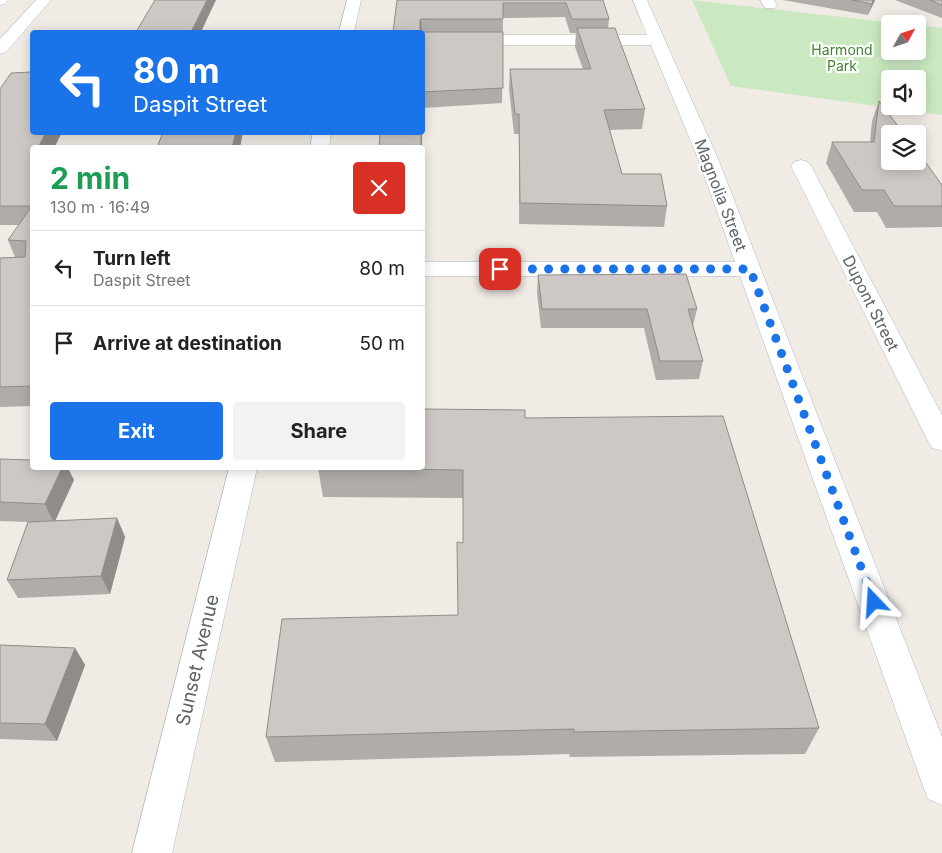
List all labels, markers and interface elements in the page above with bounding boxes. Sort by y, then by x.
north arrow [881,15,926,60]
map controls [881,15,926,170]
park label: Harmond Park [811,41,873,74]
text: 80 m [133,49,220,91]
icon: left [50,50,115,115]
button: sound [881,70,926,115]
text: Daspit Street [133,91,267,117]
button: layers [881,125,926,170]
street label: Magnolia Street [690,136,752,254]
text: 2 min [50,160,130,196]
button: close [353,162,405,214]
text: 130 m · 16:49 [50,197,150,217]
text: Turn left [93,247,171,270]
pin [479,248,521,290]
street label: Dupont Street [838,252,904,354]
icon: left [50,254,78,282]
icon: arrive [486,255,514,283]
text: 80 m [359,257,405,280]
text: Daspit Street [93,270,191,290]
icon: arrive [50,329,78,357]
text: Arrive at destination [93,332,282,355]
text: 50 m [359,332,405,355]
button: Exit [50,402,223,460]
button: Share [233,402,405,460]
position arrow [847,575,899,627]
street label: Sunset Avenue [171,592,224,728]

